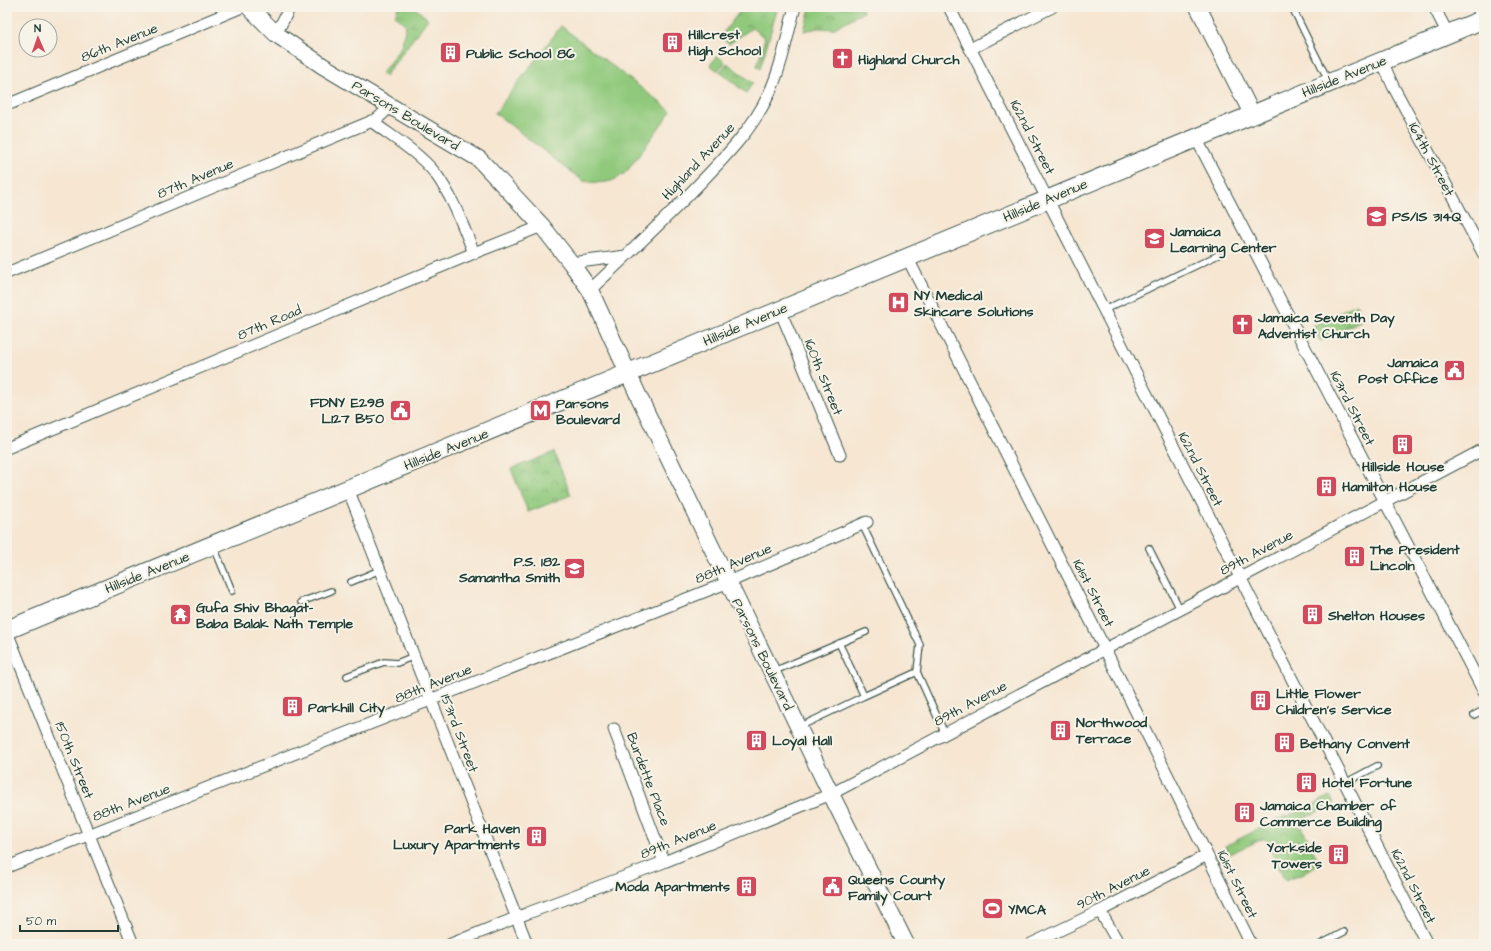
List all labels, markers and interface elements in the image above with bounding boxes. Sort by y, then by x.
north arrow [18,18,58,58]
street label: 86th Avenue [78,18,161,67]
text: N [34,21,41,36]
place label: Hillcrest High School [688,25,762,62]
building icon: Hillcrest High School [660,29,686,55]
building icon: Public School 86 [437,40,463,66]
place label: Public School 86 [466,44,575,64]
church icon: Highland Church [830,46,856,72]
place label: Highland Church [858,50,960,71]
street label: Hillside Avenue [1299,51,1390,103]
street label: Parsons Boulevard [348,76,463,156]
street label: 162nd Street [1005,97,1060,179]
street label: Highland Avenue [658,118,740,205]
street label: 164th Street [1403,119,1459,200]
street label: 87th Avenue [154,154,237,204]
street label: Hillside Avenue [1000,174,1091,228]
school or university icon: PS/IS 314Q [1363,203,1389,229]
place label: PS/IS 314Q [1392,207,1461,227]
place label: Jamaica Learning Center [1169,222,1277,259]
school or university icon: Jamaica Learning Center [1142,226,1168,252]
place label: NY Medical Skincare Solutions [913,286,1033,322]
hospital icon: NY Medical Skincare Solutions [886,290,912,316]
street label: Hillside Avenue [700,298,791,352]
street label: 87th Road [234,300,305,345]
place label: Jamaica Seventh Day Adventist Church [1257,308,1395,344]
church icon: Jamaica Seventh Day Adventist Church [1230,312,1256,338]
street label: 160th Street [799,336,848,419]
place label: Jamaica Post Office [1358,353,1439,389]
public building icon: Jamaica Post Office [1441,357,1467,383]
street label: 163rd Street [1325,368,1380,450]
place label: FDNY E298 L127 B50 [310,393,384,429]
place label: Parsons Boulevard [556,394,621,430]
public building icon: FDNY E298 L127 B50 [387,397,413,423]
metro station icon: Parsons Boulevard [528,398,554,424]
street label: Hillside Avenue [401,424,492,476]
street label: 162nd Street [1173,429,1228,511]
building icon: Hillside House [1390,431,1416,457]
place label: Hillside House [1362,457,1445,477]
building icon: Hamilton House [1314,473,1340,499]
place label: Hamilton House [1342,477,1437,497]
street label: 89th Avenue [1216,525,1297,581]
street label: 88th Avenue [692,539,775,589]
place label: The President Lincoln [1369,540,1460,576]
building icon: The President Lincoln [1342,544,1368,570]
street label: Hillside Avenue [102,547,193,599]
place label: P.S. 182 Samantha Smith [458,552,561,588]
school or university icon: P.S. 182 Samantha Smith [562,556,588,582]
street label: 161st Street [1067,556,1119,631]
street label: Parsons Boulevard [726,595,798,714]
place label: Gufa Shiv Bhagat- Baba Balak Nath Temple [196,598,354,634]
temple icon: Gufa Shiv Bhagat- Baba Balak Nath Temple [167,602,193,628]
building icon: Shelton Houses [1299,602,1325,628]
place label: Shelton Houses [1327,606,1425,626]
street label: 88th Avenue [392,659,475,709]
street label: 89th Avenue [930,676,1011,732]
place label: Little Flower Children's Service [1276,684,1392,720]
building icon: Little Flower Children's Service [1247,688,1273,714]
street label: 153rd Street [435,691,483,776]
building icon: Parkhill City [279,694,305,720]
place label: Parkhill City [308,698,385,718]
place label: Northwood Terrace [1075,713,1148,749]
building icon: Northwood Terrace [1048,717,1074,743]
street label: 150th Street [49,719,99,802]
building icon: Loyal Hall [743,727,769,753]
street label: Burdette Place [621,730,675,829]
building icon: Bethany Convent [1271,730,1297,756]
place label: Loyal Hall [772,731,833,751]
place label: Bethany Convent [1300,734,1410,754]
building icon: Hotel Fortune [1294,769,1320,795]
place label: Hotel Fortune [1322,773,1412,793]
street label: 88th Avenue [90,779,174,827]
place label: Jamaica Chamber of Commerce Building [1259,796,1397,833]
building icon: Jamaica Chamber of Commerce Building [1232,800,1258,826]
street label: 89th Avenue [637,815,720,864]
place label: Park Haven Luxury Apartments [393,819,520,855]
building icon: Park Haven Luxury Apartments [523,823,549,849]
place label: Yorkside Towers [1266,838,1322,874]
building icon: Yorkside Towers [1325,842,1351,868]
street label: 162nd Street [1386,846,1441,928]
street label: 161st Street [1212,847,1262,922]
street label: 90th Avenue [1073,861,1154,915]
place label: Queens County Family Court [848,870,945,906]
building icon: Moda Apartments [733,873,759,899]
public building icon: Queens County Family Court [819,874,845,900]
place label: Moda Apartments [615,877,730,897]
sports icon: YMCA [979,896,1005,922]
place label: YMCA [1008,900,1047,920]
scale bar [20,907,118,933]
text: 50 m [26,913,57,930]

